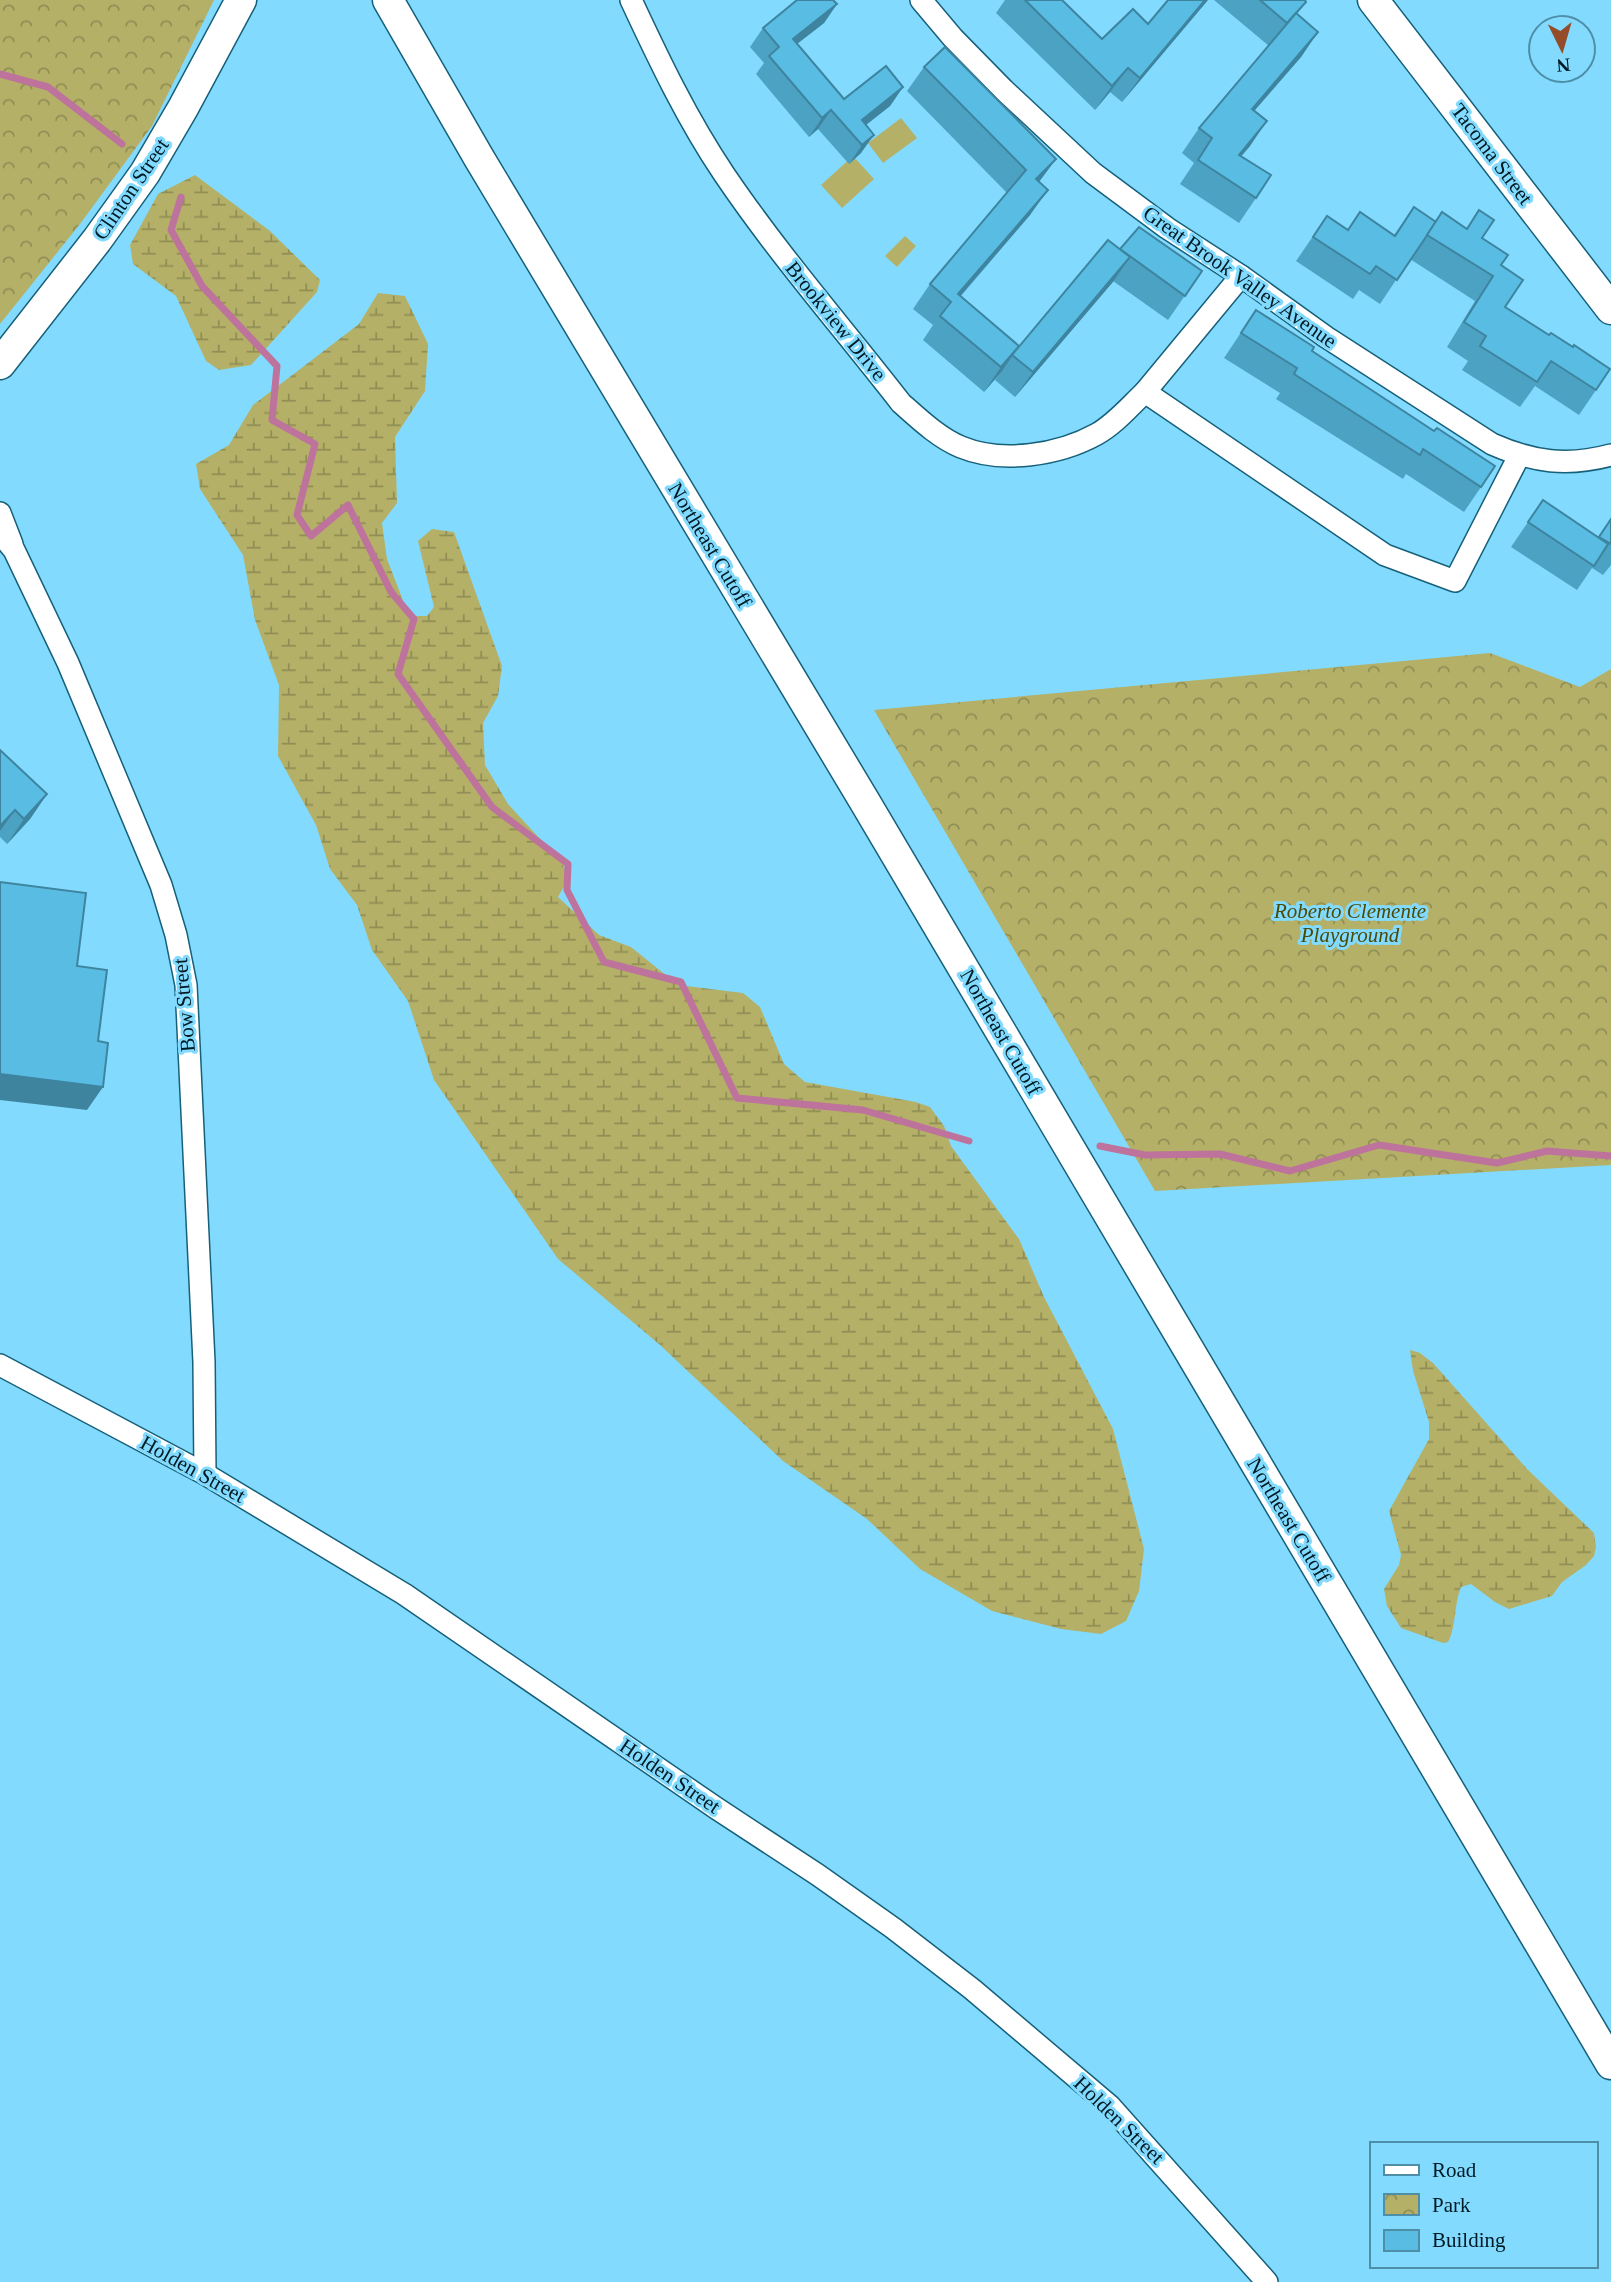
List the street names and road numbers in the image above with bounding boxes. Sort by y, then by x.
street label: Tacoma Street [1446,99,1538,209]
street label: Clinton Street [88,134,174,244]
street label: Great Brook Valley Avenue [1139,201,1341,353]
street label: Brookview Drive [781,257,891,385]
street label: Northeast Cutoff [663,478,757,612]
street label: Bow Street [168,957,200,1053]
street label: Northeast Cutoff [955,965,1047,1099]
street label: Holden Street [136,1430,250,1508]
street label: Northeast Cutoff [1242,1453,1336,1587]
street label: Holden Street [615,1734,725,1818]
street label: Holden Street [1069,2071,1169,2169]

